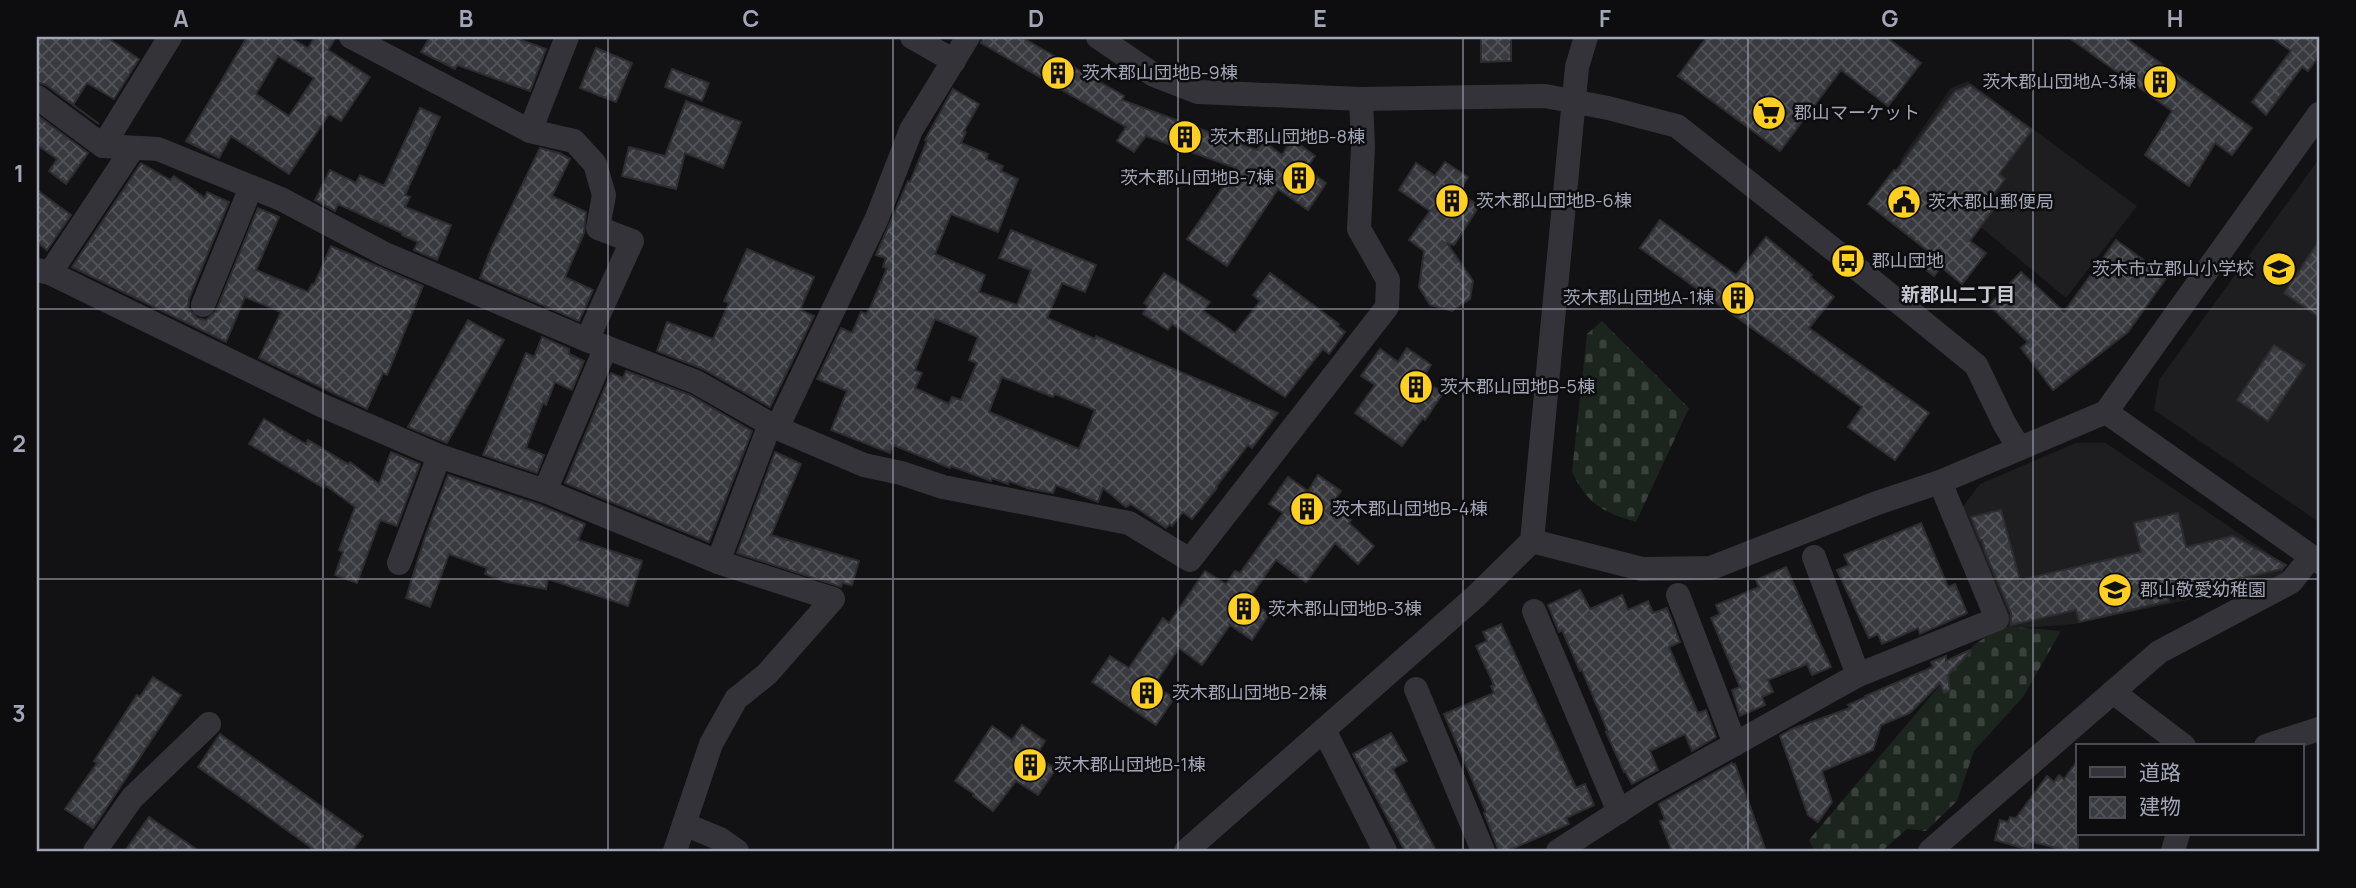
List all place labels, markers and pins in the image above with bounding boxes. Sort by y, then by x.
building icon: 茨木郡山団地B-9棟 [1039,54,1077,92]
place label: 茨木郡山団地B-9棟 [1082,60,1238,84]
building icon: 茨木郡山団地A-3棟 [2141,63,2179,101]
place label: 茨木郡山団地A-3棟 [1983,69,2136,93]
supermarket icon: 郡山マーケット [1750,94,1788,132]
place label: 郡山マーケット [1794,100,1920,124]
building icon: 茨木郡山団地B-8棟 [1166,118,1204,156]
place label: 茨木郡山団地B-8棟 [1210,124,1365,148]
building icon: 茨木郡山団地B-7棟 [1280,159,1318,197]
place label: 茨木郡山団地B-7棟 [1120,165,1274,189]
building icon: 茨木郡山団地B-6棟 [1433,182,1471,220]
public building icon: 茨木郡山郵便局 [1885,183,1923,221]
place label: 茨木郡山団地B-6棟 [1476,188,1632,212]
place label: 茨木郡山郵便局 [1928,189,2054,213]
bus stop icon: 郡山団地 [1829,242,1867,280]
place label: 郡山団地 [1872,248,1944,272]
school or university icon: 茨木市立郡山小学校 [2260,250,2298,288]
place label: 茨木市立郡山小学校 [2092,256,2254,280]
building icon: 茨木郡山団地A-1棟 [1719,279,1757,317]
place label: 茨木郡山団地A-1棟 [1563,285,1714,309]
building icon: 茨木郡山団地B-5棟 [1397,368,1435,406]
place label: 茨木郡山団地B-5棟 [1440,374,1595,398]
building icon: 茨木郡山団地B-4棟 [1288,490,1326,528]
place label: 茨木郡山団地B-4棟 [1332,496,1487,520]
school or university icon: 郡山敬愛幼稚園 [2096,571,2134,609]
place label: 郡山敬愛幼稚園 [2140,577,2266,601]
building icon: 茨木郡山団地B-3棟 [1225,590,1263,628]
place label: 茨木郡山団地B-3棟 [1268,596,1422,620]
building icon: 茨木郡山団地B-2棟 [1128,674,1166,712]
place label: 茨木郡山団地B-2棟 [1172,680,1327,704]
building icon: 茨木郡山団地B-1棟 [1011,746,1049,784]
place label: 茨木郡山団地B-1棟 [1054,752,1206,776]

